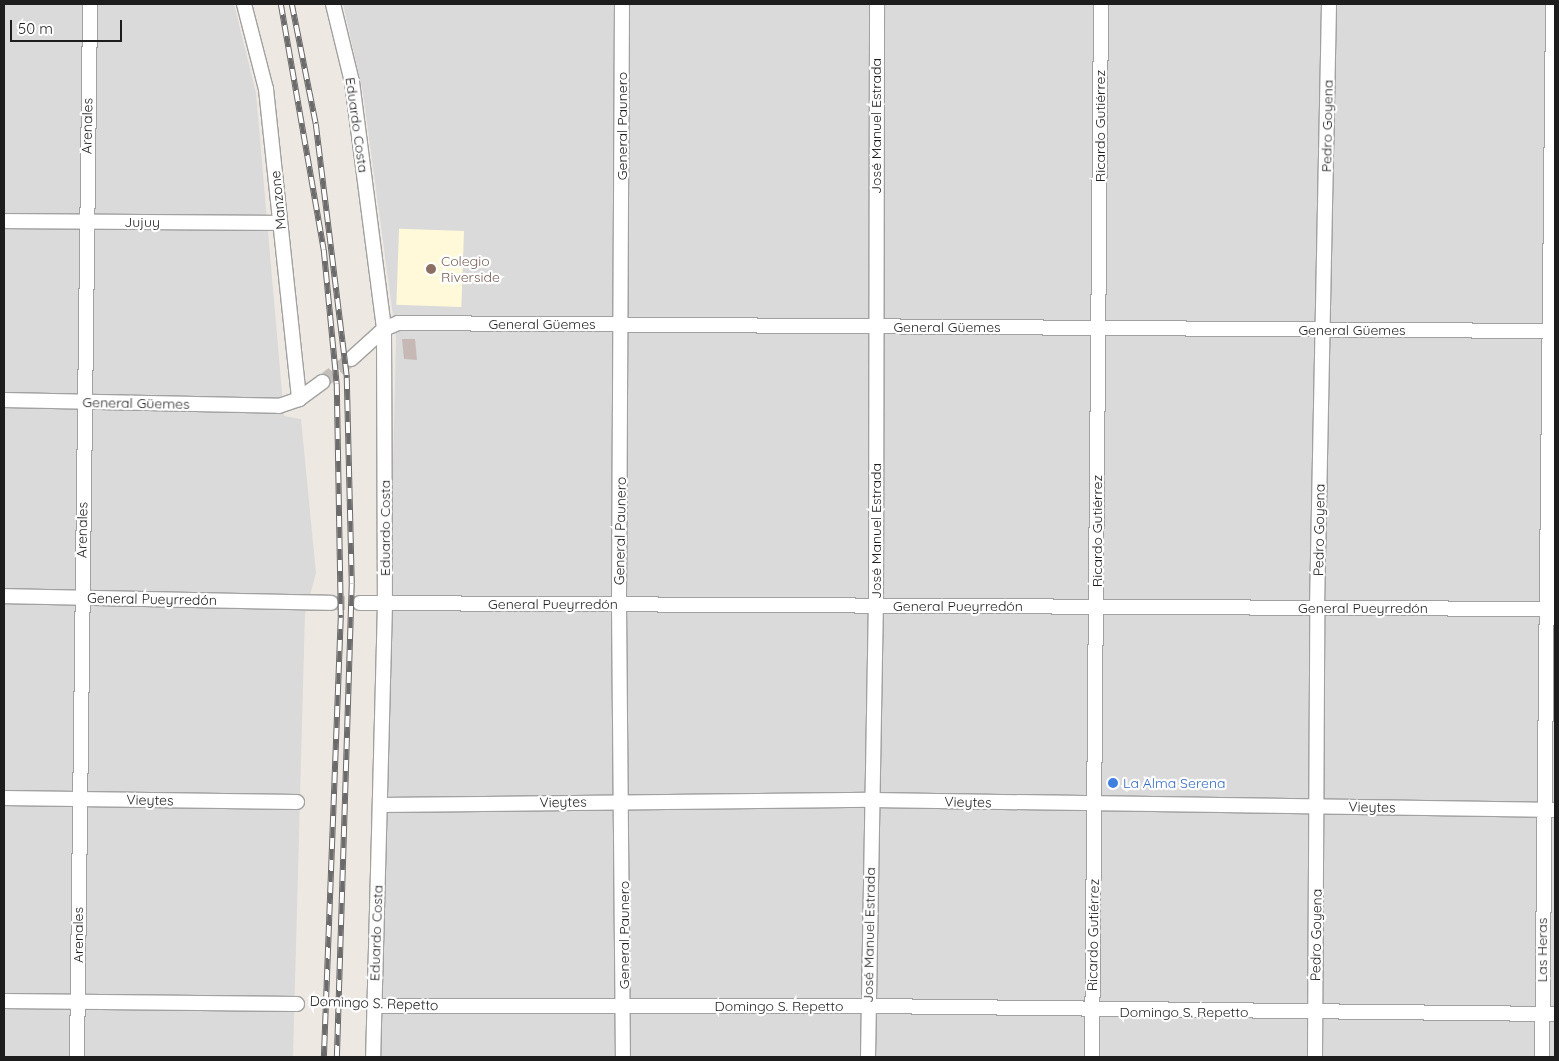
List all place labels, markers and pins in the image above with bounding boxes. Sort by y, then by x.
place label: Colegio Riverside [441,253,500,286]
marker: Colegio Riverside [425,263,437,275]
place label: La Alma Serena [1123,775,1225,791]
marker: La Alma Serena [1107,777,1119,789]

